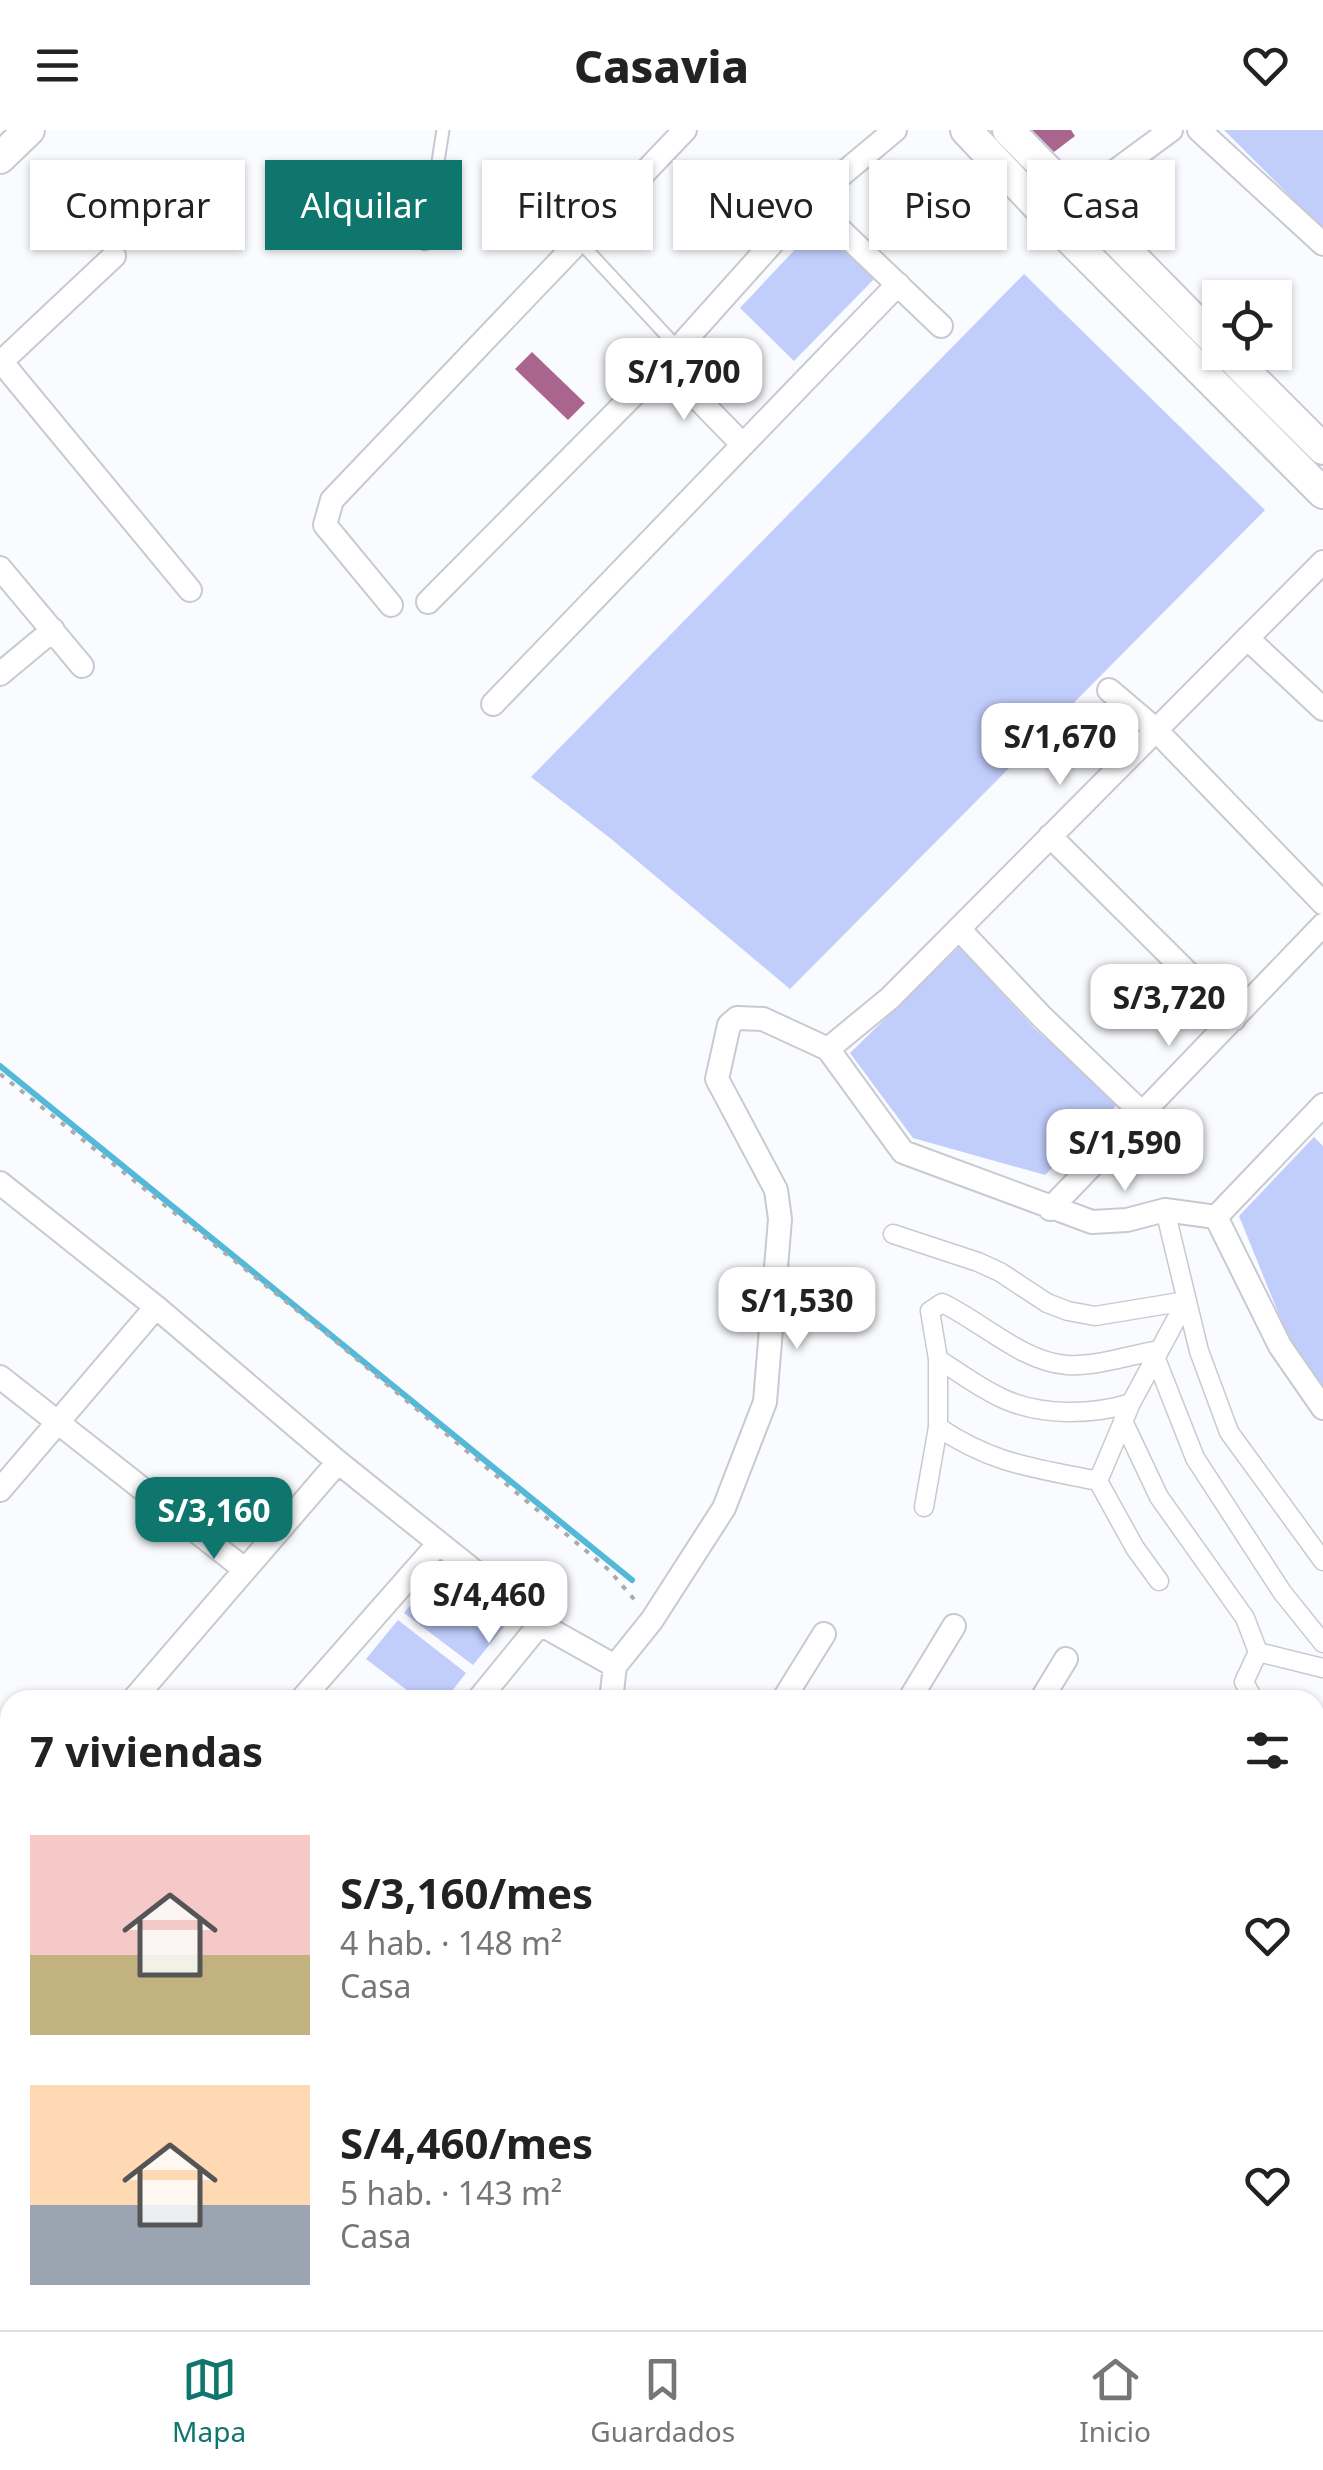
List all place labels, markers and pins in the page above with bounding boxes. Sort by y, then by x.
pin: S/1,700 [592,338,776,423]
pin: S/1,670 [968,703,1152,788]
pin: S/3,720 [1077,964,1261,1049]
pin: S/1,590 [1033,1109,1217,1194]
pin: S/1,530 [705,1267,889,1352]
pin: S/3,160 [122,1477,306,1562]
pin: S/4,460 [397,1561,581,1646]

